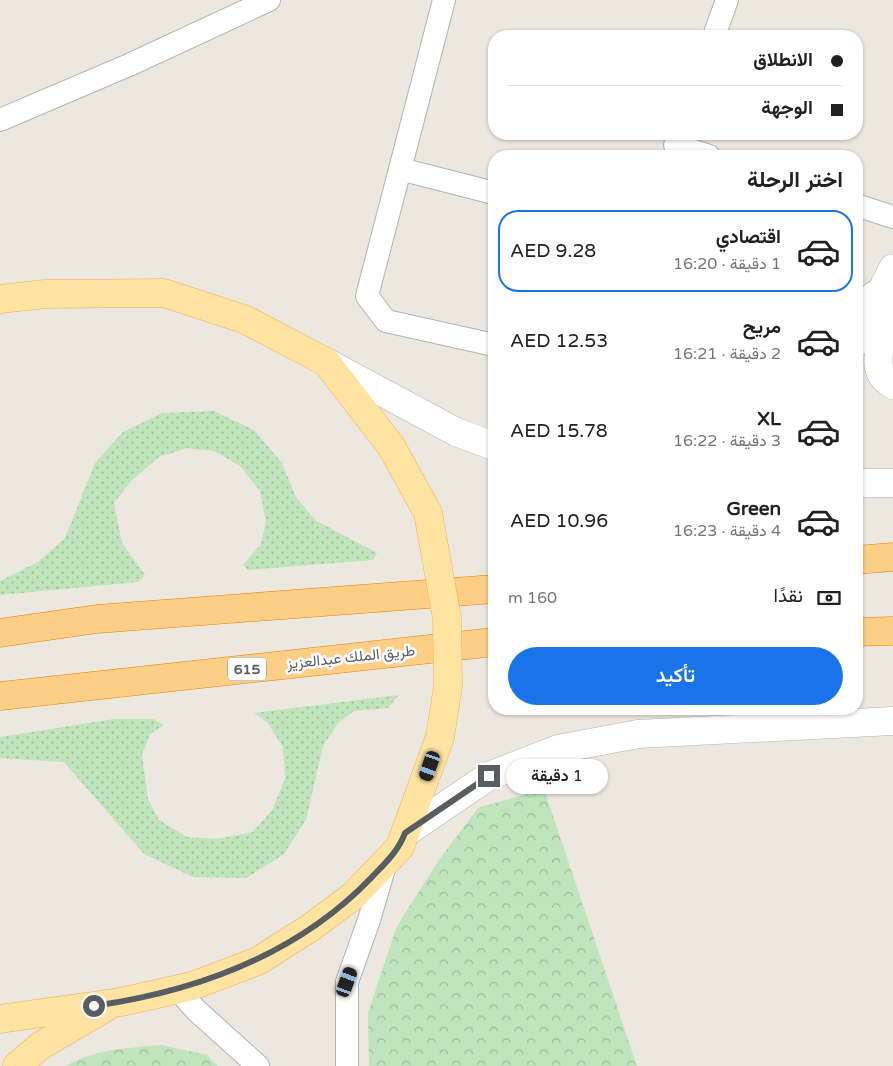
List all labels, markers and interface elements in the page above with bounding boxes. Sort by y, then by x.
text: الانطلاق [753,49,813,71]
text: الوجهة [761,97,813,119]
text: اختر الرحلة [747,167,843,193]
text: اقتصادي [716,226,781,248]
icon: car [796,229,841,274]
text: AED 9.28 [510,240,596,262]
text: 1 دقيقة · 16:20 [673,254,781,274]
text: مريح [743,316,781,338]
icon: car [796,319,841,364]
text: AED 12.53 [510,330,608,352]
text: 2 دقيقة · 16:21 [673,344,781,364]
text: XL [757,408,781,430]
icon: car [796,409,841,454]
text: AED 15.78 [510,420,608,442]
text: 3 دقيقة · 16:22 [673,431,781,451]
text: Green [727,498,781,520]
icon: car [796,499,841,544]
text: AED 10.96 [510,510,608,532]
text: 4 دقيقة · 16:23 [673,521,781,541]
icon: cash [815,584,843,612]
text: نقدًا [774,585,803,607]
text: 160 m [508,588,557,608]
street label: طريق الملك عبدالعزيز [285,641,416,674]
button: تأكيد [508,647,843,705]
road number: 615 [228,658,266,681]
car [418,749,441,783]
callout: 1 دقيقة [506,758,609,794]
route end [478,765,500,787]
text: 1 دقيقة [531,766,583,786]
car [334,965,359,999]
route start [83,995,105,1017]

